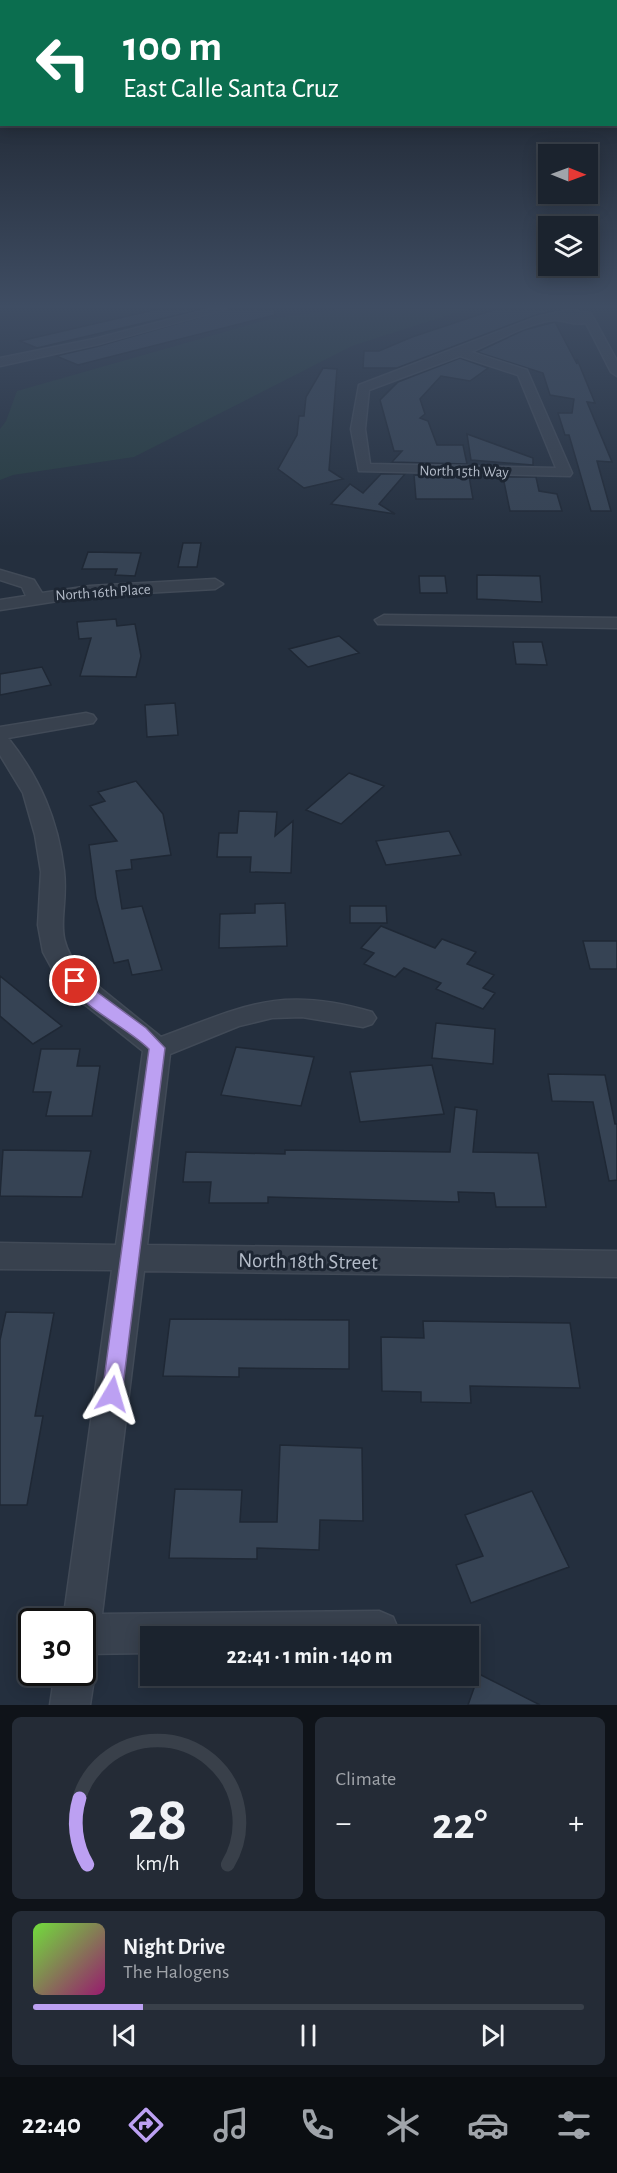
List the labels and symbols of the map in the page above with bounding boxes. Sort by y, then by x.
north arrow [538,144,598,204]
street label: North 15th Way [419,463,509,480]
street label: North 16th Place [55,582,151,603]
pin [49,955,100,1006]
street label: North 18th Street [238,1250,378,1273]
position arrow [80,1362,144,1426]
speed limit sign: 30 [18,1608,96,1686]

